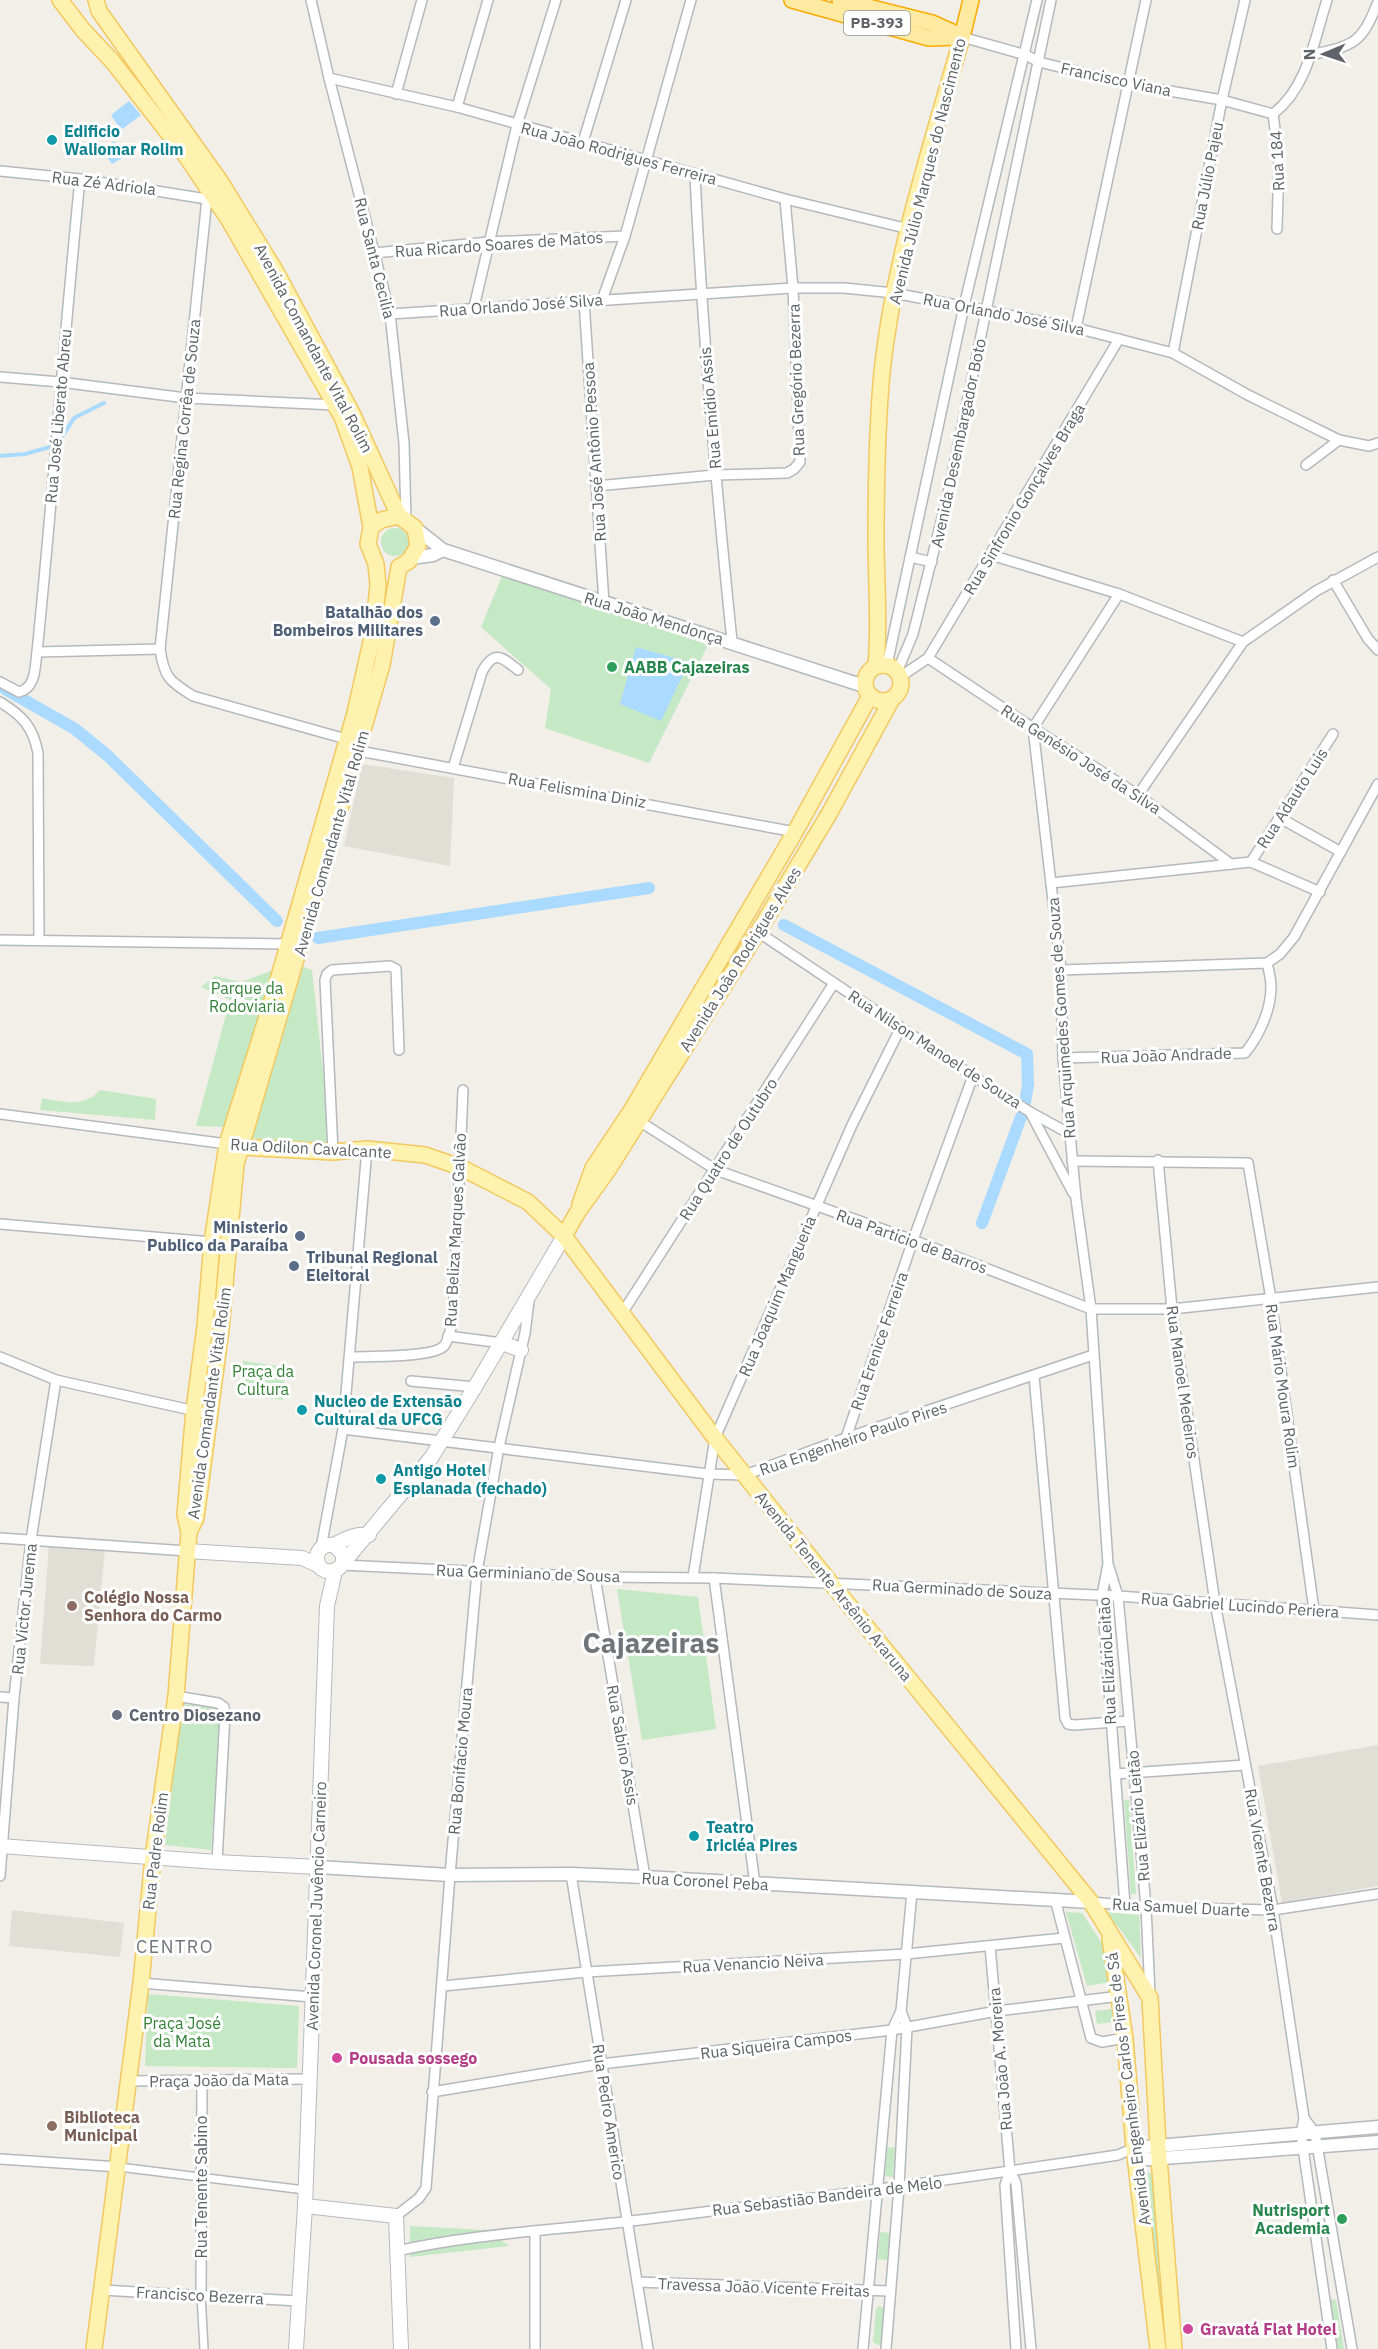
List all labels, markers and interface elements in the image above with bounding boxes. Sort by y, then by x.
road number: PB-393 [844,11,910,35]
north arrow [1294,24,1354,84]
street label: Avenida Júlio Marques do Nascimento [884,36,970,306]
text: N [1299,48,1319,61]
street label: Francisco Viana [1059,58,1174,101]
street label: Rua João Rodrigues Ferreira [519,117,720,189]
street label: Rua Júlio Pajeu [1187,120,1227,232]
place label: Edificio Waliomar Rolim [64,121,184,159]
street label: Rua 184 [1265,130,1289,192]
marker: Edificio Waliomar Rolim [45,133,59,147]
street label: Rua Zé Adriola [51,167,158,199]
street label: Rua Santa Cecilia [350,195,400,321]
street label: Rua Ricardo Soares de Matos [394,227,604,261]
street label: Avenida Comandante Vital Rolim [250,240,378,456]
street label: Rua Orlando José Silva [438,289,604,321]
street label: Rua Orlando José Silva [922,289,1087,340]
street label: Rua Gregório Bezerra [783,303,809,457]
street label: Rua Regina Corrêa de Souza [164,318,205,520]
street label: Rua José Liberato Abreu [40,328,76,504]
street label: Avenida Desembargador Boto [926,337,990,549]
street label: Rua Emidio Assis [695,346,725,470]
street label: Rua José Antônio Pessoa [578,361,610,542]
street label: Rua Sinfronio Gonçalves Braga [959,399,1089,598]
street label: Rua João Mendonça [582,587,727,649]
place label: Batalhão dos Bombeiros Militares [273,602,423,640]
marker: Batalhão dos Bombeiros Militares [428,614,442,628]
place label: AABB Cajazeiras [624,657,749,677]
marker: AABB Cajazeiras [605,660,619,674]
street label: Rua Genésio José da Silva [997,700,1165,818]
street label: Avenida Comandante Vital Rolim [289,728,373,958]
street label: Rua Adauto Luis [1252,744,1332,852]
street label: Rua Felismina Diniz [506,768,648,812]
street label: Avenida João Rodrigues Alves [675,863,805,1055]
street label: Rua Arquimedes Gomes de Souza [1043,896,1079,1139]
park label: Parque da Rodoviaria [209,978,285,1016]
street label: Rua Nilson Manoel de Souza [845,985,1026,1113]
street label: Rua João Andrade [1100,1043,1232,1067]
street label: Rua Quatro de Outubro [674,1074,782,1224]
street label: Rua Beliza Marques Galvão [440,1133,470,1327]
street label: Rua Odilon Cavalcante [230,1134,392,1162]
street label: Rua Particio de Barros [834,1204,990,1278]
street label: Rua Joaquim Mangueria [734,1212,820,1379]
place label: Ministerio Publico da Paraíba [147,1217,288,1255]
marker: Ministerio Publico da Paraíba [293,1229,307,1243]
place label: Tribunal Regional Eleitoral [306,1247,438,1285]
marker: Tribunal Regional Eleitoral [287,1259,301,1273]
street label: Rua Erenice Ferreira [846,1269,912,1413]
street label: Avenida Comandante Vital Rolim [183,1286,235,1520]
street label: Rua Mário Moura Rolim [1262,1302,1304,1470]
street label: Rua Manoel Medeiros [1162,1304,1204,1460]
park label: Praça da Cultura [232,1361,294,1399]
place label: Nucleo de Extensão Cultural da UFCG [314,1391,462,1429]
street label: Rua Engenheiro Paulo Pires [757,1396,949,1480]
marker: Nucleo de Extensão Cultural da UFCG [295,1403,309,1417]
place label: Antigo Hotel Esplanada (fechado) [393,1460,547,1498]
marker: Antigo Hotel Esplanada (fechado) [374,1472,388,1486]
street label: Avenida Tenente Arsênio Araruna [751,1487,917,1685]
street label: Rua Victor Jurema [7,1542,41,1676]
street label: Rua Germiniano de Sousa [436,1560,621,1586]
street label: Rua Germinado de Souza [871,1574,1053,1604]
place label: Colégio Nossa Senhora do Carmo [84,1587,222,1625]
street label: Rua Gabriel Lucindo Periera [1140,1588,1340,1622]
street label: Rua ElizárioLeitão [1094,1597,1120,1725]
marker: Colégio Nossa Senhora do Carmo [65,1599,79,1613]
district label: Cajazeiras [583,1624,719,1661]
street label: Rua Sabino Assis [603,1683,643,1807]
street label: Rua Bonifacio Moura [444,1686,476,1836]
place label: Centro Diosezano [129,1705,261,1725]
marker: Centro Diosezano [110,1708,124,1722]
street label: Rua Elizário Leitão [1122,1750,1154,1882]
street label: Avenida Coronel Juvêncio Carneiro [302,1781,330,2031]
street label: Rua Vicente Bezerra [1241,1787,1285,1933]
street label: Rua Padre Rolim [138,1791,172,1911]
place label: Teatro Iricléa Pires [706,1817,797,1855]
marker: Teatro Iricléa Pires [687,1829,701,1843]
street label: Rua Coronel Peba [641,1868,770,1894]
street label: Rua Samuel Duarte [1112,1893,1251,1921]
district label: CENTRO [136,1935,214,1958]
street label: Rua Venancio Neiva [682,1949,825,1977]
street label: Avenida Engenheiro Carlos Pires de Sá [1101,1951,1155,2227]
street label: Rua João A. Moreira [984,1986,1016,2131]
park label: Praça José da Mata [143,2013,221,2051]
street label: Rua Siqueira Campos [699,2025,853,2063]
street label: Rua Pedro Americo [588,2043,630,2181]
place label: Pousada sossego [349,2048,477,2068]
marker: Pousada sossego [330,2051,344,2065]
street label: Praça João da Mata [149,2069,290,2091]
place label: Biblioteca Municipal [64,2107,140,2145]
street label: Rua Tenente Sabino [191,2116,211,2258]
marker: Biblioteca Municipal [45,2119,59,2133]
street label: Rua Sebastião Bandeira de Melo [711,2172,943,2220]
place label: Nutrisport Academia [1252,2200,1330,2238]
marker: Nutrisport Academia [1335,2212,1349,2226]
street label: Travessa João Vicente Freitas [658,2273,870,2301]
street label: Francisco Bezerra [136,2282,265,2308]
place label: Gravatá Flat Hotel [1200,2319,1337,2339]
marker: Gravatá Flat Hotel [1181,2322,1195,2336]

